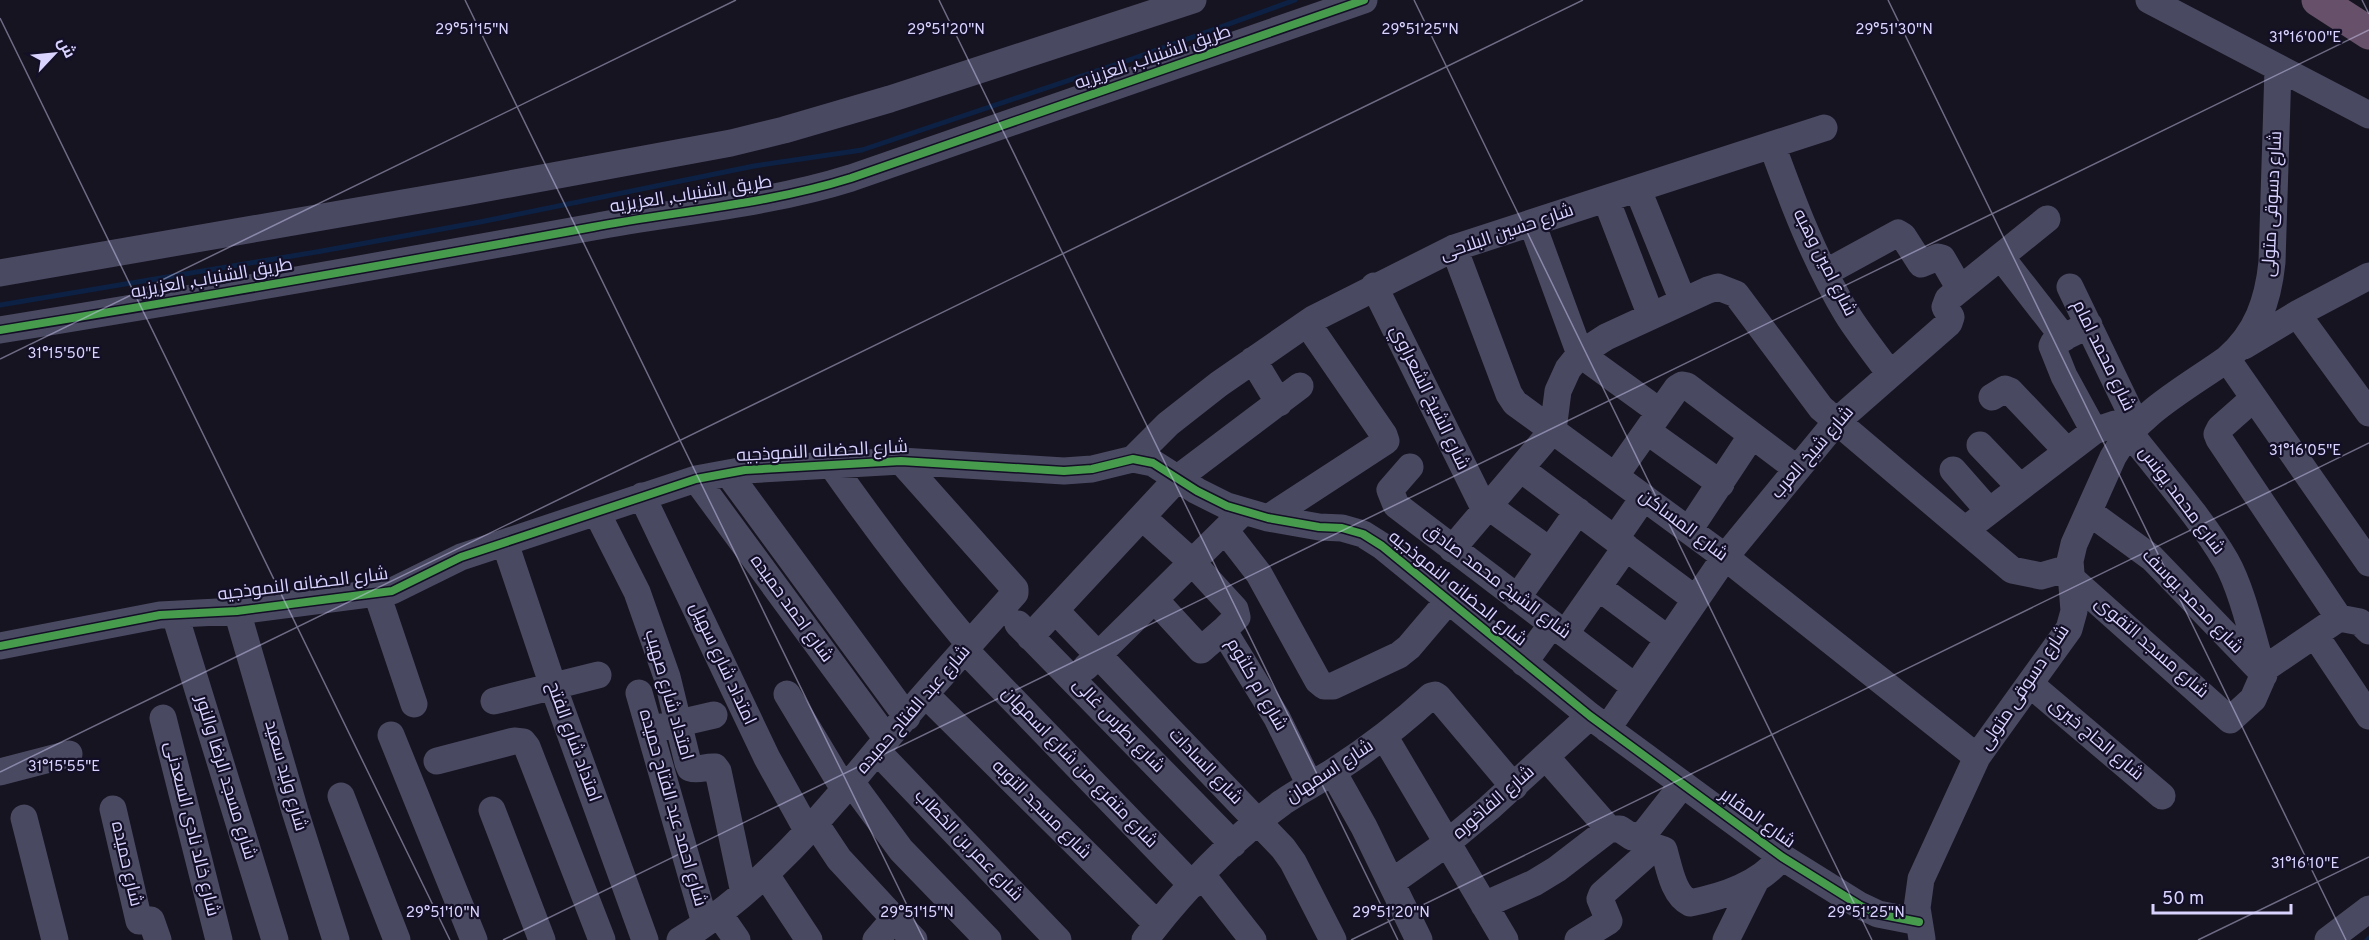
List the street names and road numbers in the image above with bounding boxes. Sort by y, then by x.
street label: طريق الشنباب, العزيزيه [1072,20,1234,96]
street label: شارع دسوقى متولى [2258,130,2288,278]
street label: طريق الشنباب, العزيزيه [608,171,774,219]
street label: شارع حسين البلاحى [1437,199,1577,267]
street label: شارع امين وهبه [1787,205,1861,321]
street label: طريق الشنباب, العزيزيه [129,253,295,305]
street label: شارع محمد امام [2066,297,2140,415]
street label: شارع الشيخ الشعراوي [1383,322,1474,475]
street label: شارع شيخ العرب [1766,402,1860,504]
street label: شارع الحضانه النموذجيه [736,436,908,468]
street label: شارع محمد يونس [2133,442,2229,560]
street label: شارع المساكن [1634,485,1732,567]
street label: شارع الشيخ محمد صادق [1419,519,1575,645]
street label: شارع الحضانه النموذجيه [1383,526,1531,652]
street label: شارع محمد يوسف [2136,545,2248,659]
street label: شارع احمد حميده [744,551,838,667]
street label: شارع الحضانه النموذجيه [216,563,390,607]
street label: شارع مسجد التقوى [2089,592,2213,704]
street label: امتداد شارع سهيل [684,599,760,729]
street label: شارع دسوقى متولى [1975,621,2075,755]
street label: امتداد شارع صهيب [638,627,698,763]
street label: شارع ام كلثوم [1220,635,1292,735]
street label: شارع عبد الفتاح حميده [852,641,976,779]
street label: شارع بطرس غالى [1067,674,1169,778]
street label: امتداد شارع الفتح [541,679,605,805]
street label: شارع متفرع من شارع اسمهان [996,682,1162,854]
street label: شارع مسجد الرضا والنور [189,692,261,863]
street label: شارع الحاج خيرى [2044,694,2148,786]
street label: شارع احمد عبد الفتاح حميده [633,707,711,909]
street label: شارع وليد سعيد [258,718,312,834]
street label: شارع السادات [1163,724,1247,810]
street label: شارع اسمهان [1282,735,1378,809]
street label: شارع خالد نادى السعدنى [158,739,224,919]
street label: شارع مسجد التوبه [986,755,1096,865]
street label: شارع الفاخوره [1448,761,1540,845]
street label: شارع المقابر [1714,783,1799,854]
street label: شارع عمر بن الخطاب [909,785,1027,907]
street label: شارع حميده [105,819,147,909]

